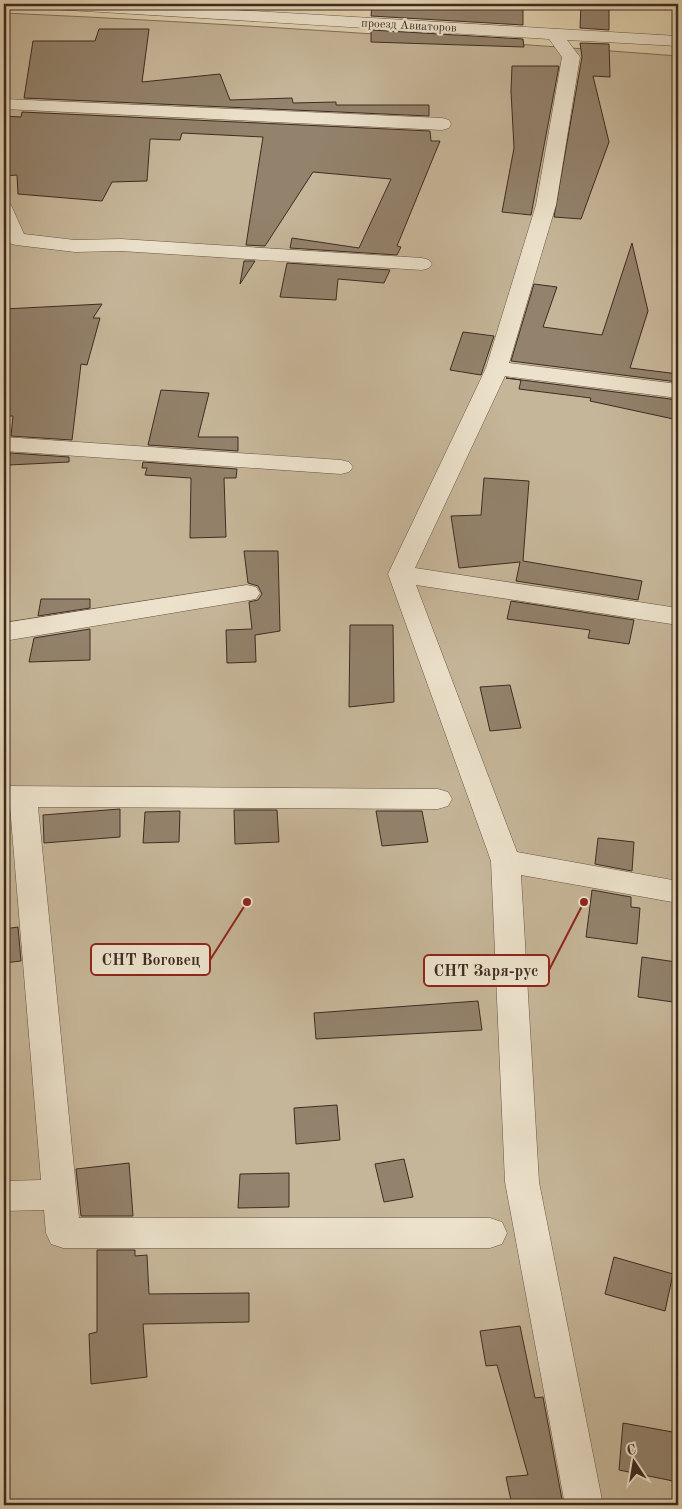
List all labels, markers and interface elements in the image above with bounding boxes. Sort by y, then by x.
street label: проезд Авиаторов [361,18,457,35]
callout: СНТ Воговец [91,944,210,975]
text: СНТ Воговец [102,953,201,969]
callout: СНТ Заря-рус [424,955,549,986]
text: СНТ Заря-рус [433,964,539,980]
north arrow [610,1436,660,1486]
text: С [626,1442,637,1458]

